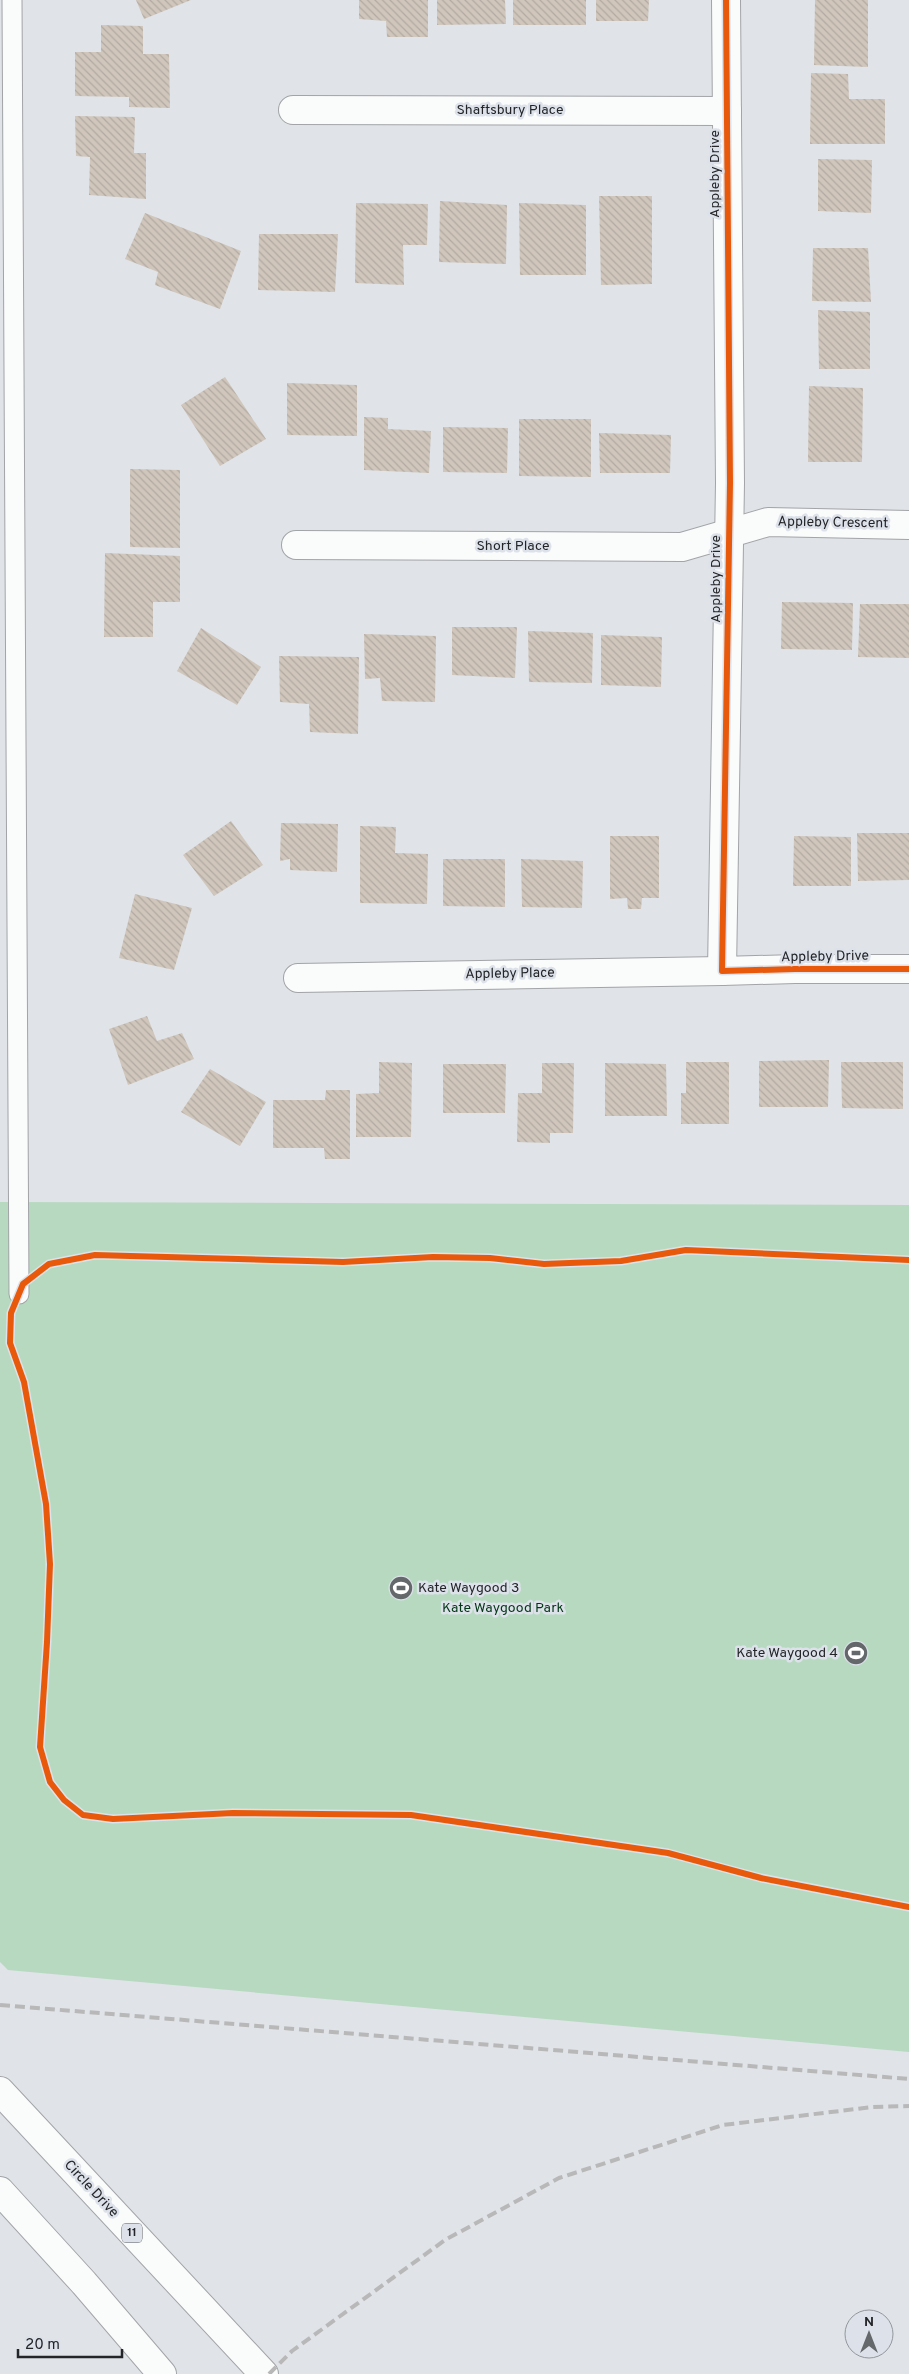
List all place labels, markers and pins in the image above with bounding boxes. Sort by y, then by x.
sports icon: Kate Waygood 3 [388,1575,414,1601]
place label: Kate Waygood 3 [418,1580,519,1597]
sports icon: Kate Waygood 4 [843,1640,869,1666]
place label: Kate Waygood 4 [736,1645,838,1662]

